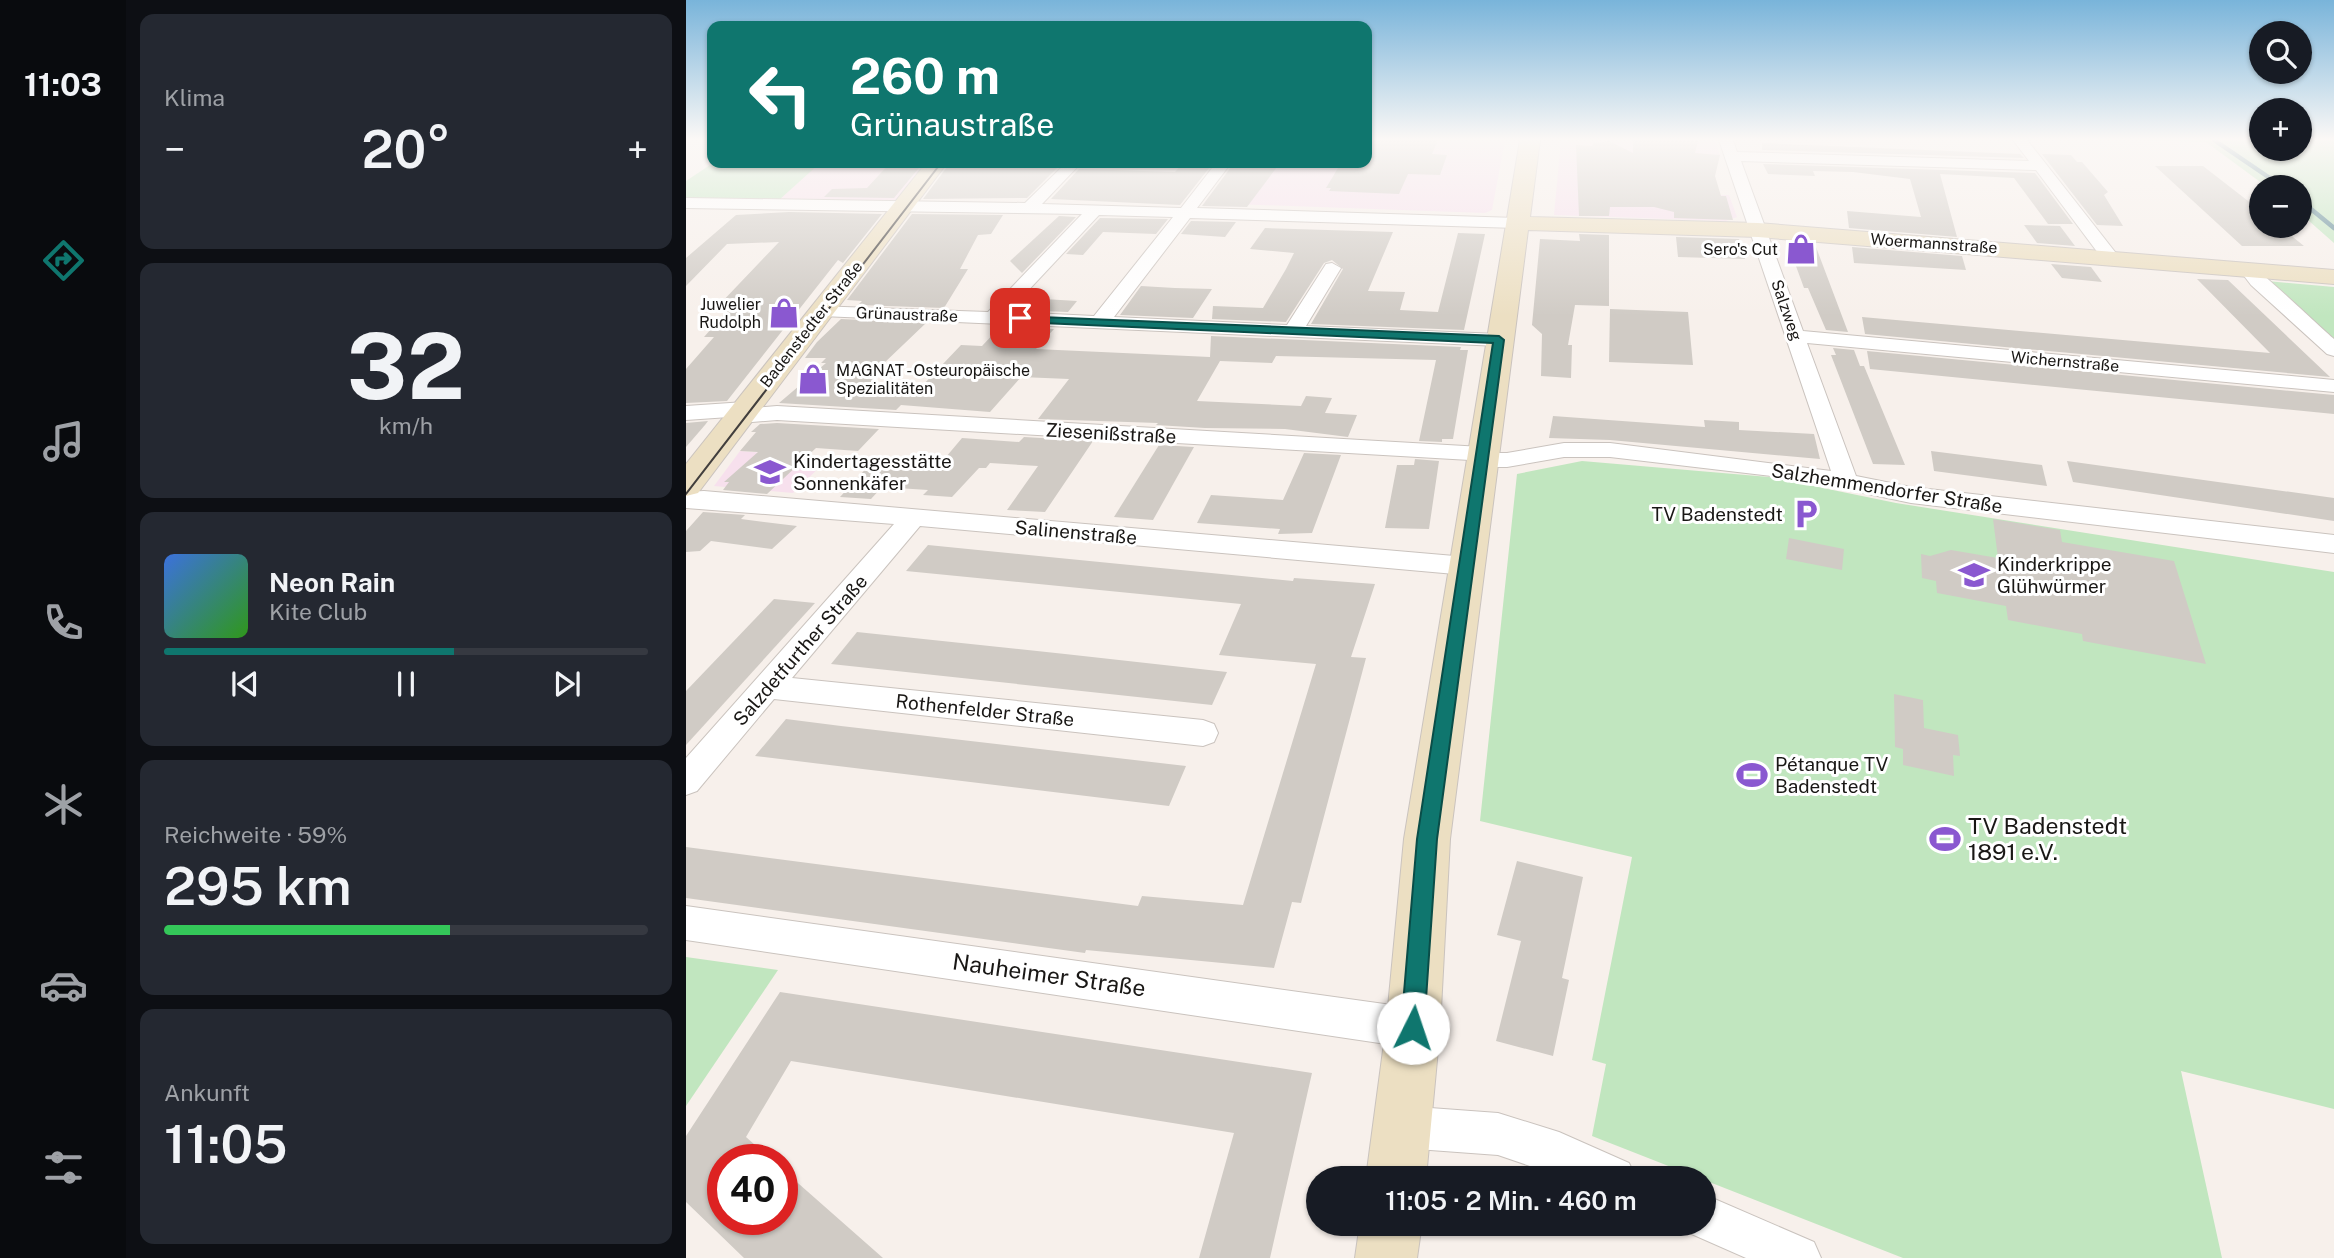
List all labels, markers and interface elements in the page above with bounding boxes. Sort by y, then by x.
map controls [2249,21,2312,238]
button: search [2249,21,2312,84]
text: 260 m [850,47,1000,105]
icon: left [735,49,826,140]
text: 11:03 [24,66,102,103]
text: Klima [164,84,225,111]
button: + [2249,98,2312,161]
text: Grünaustraße [850,106,1054,143]
text: 20° [361,119,451,180]
text: − [164,127,185,172]
text: + [627,127,648,172]
button: − [2249,175,2312,238]
street label: Woermannstraße [1870,230,1998,257]
shop icon: Sero's Cut [1784,232,1818,266]
icon: directions [39,236,88,285]
place label: Sero's Cut [1703,240,1778,259]
street label: Badenstedter Straße [756,257,867,391]
street label: Salzweg [1767,277,1806,343]
pin [990,288,1050,348]
place label: Juwelier Rudolph [699,295,761,332]
shop icon: Juwelier Rudolph [767,296,801,330]
icon: arrive [1001,299,1039,337]
street label: Grünaustraße [856,303,958,326]
text: 32 [347,313,465,419]
street label: Wichernstraße [2010,347,2120,376]
place label: MAGNAT - Osteuropäische Spezialitäten [836,361,1030,398]
shop icon: MAGNAT - Osteuropäische Spezialitäten [796,362,830,396]
text: km/h [379,412,433,439]
icon: music [39,417,88,466]
street label: Ziesenißstraße [1045,419,1177,447]
place label: Kindertagesstätte Sonnenkäfer [793,450,952,494]
school or university icon: Kindertagesstätte Sonnenkäfer [753,455,787,489]
street label: Salzhemmendorfer Straße [1770,459,2004,517]
parking icon: TV Badenstedt [1789,497,1823,531]
place label: TV Badenstedt [1651,503,1783,525]
street label: Salinenstraße [1014,516,1138,548]
place label: Kinderkrippe Glühwürmer [1997,553,2112,597]
school or university icon: Kinderkrippe Glühwürmer [1957,558,1991,592]
text: Neon Rain [269,567,395,598]
street label: Salzdetfurther Straße [728,570,872,730]
icon: phone [39,598,88,647]
text: Kite Club [269,598,367,625]
icon: previous [226,665,264,703]
icon: pause [387,665,425,703]
icon: next [548,665,586,703]
street label: Rothenfelder Straße [895,690,1075,730]
place label: Pétanque TV Badenstedt [1775,753,1889,797]
sports icon: Pétanque TV Badenstedt [1735,758,1769,792]
icon: climate [39,780,88,829]
place label: TV Badenstedt 1891 e.V. [1968,812,2127,865]
text: Reichweite · 59% [164,821,347,848]
sports icon: TV Badenstedt 1891 e.V. [1928,822,1962,856]
text: 295 km [164,856,352,917]
street label: Nauheimer Straße [951,948,1147,1001]
icon: car [39,961,88,1010]
position arrow [1376,991,1450,1065]
text: Ankunft [164,1079,250,1106]
text: 11:05 [164,1114,288,1175]
icon: filters [39,1143,88,1192]
speed limit sign: 40 [707,1144,798,1235]
text: 11:05 · 2 Min. · 460 m [1385,1185,1637,1216]

